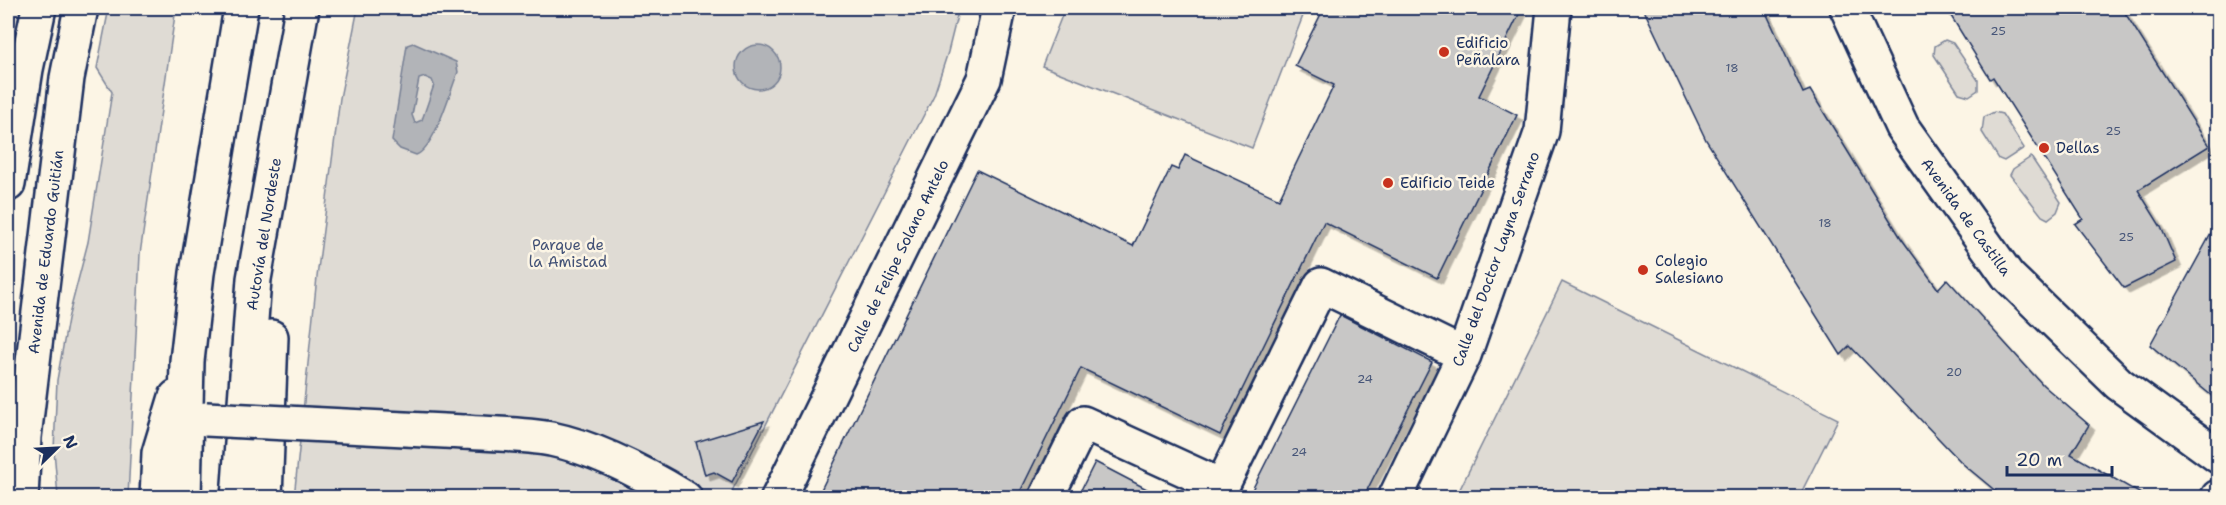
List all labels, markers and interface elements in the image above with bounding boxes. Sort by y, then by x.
house number: 25 [1990,23,2006,39]
place label: Edificio Peñalara [1456,33,1521,70]
marker: Edificio Peñalara [1437,45,1451,59]
house number: 18 [1725,60,1739,76]
house number: 25 [2105,123,2121,139]
place label: Dellas [2056,138,2100,158]
marker: Dellas [2037,141,2051,155]
street label: Avenida de Eduardo Guitián [24,149,68,355]
street label: Calle del Doctor Layna Serrano [1448,149,1544,369]
street label: Avenida de Castilla [1916,154,2016,280]
street label: Autovía del Nordeste [242,156,286,312]
street label: Calle de Felipe Solano Antelo [842,156,954,356]
place label: Edificio Teide [1400,173,1495,193]
marker: Edificio Teide [1381,176,1395,190]
house number: 18 [1818,215,1832,231]
house number: 25 [2118,229,2134,245]
park label: Parque de la Amistad [529,235,608,272]
place label: Colegio Salesiano [1655,251,1724,288]
marker: Colegio Salesiano [1636,263,1650,277]
house number: 20 [1946,364,1962,380]
house number: 24 [1357,371,1373,387]
north arrow [27,418,87,478]
text: N [58,432,82,452]
scale bar [2007,439,2112,477]
house number: 24 [1291,444,1307,460]
text: 20 m [2016,448,2062,472]

